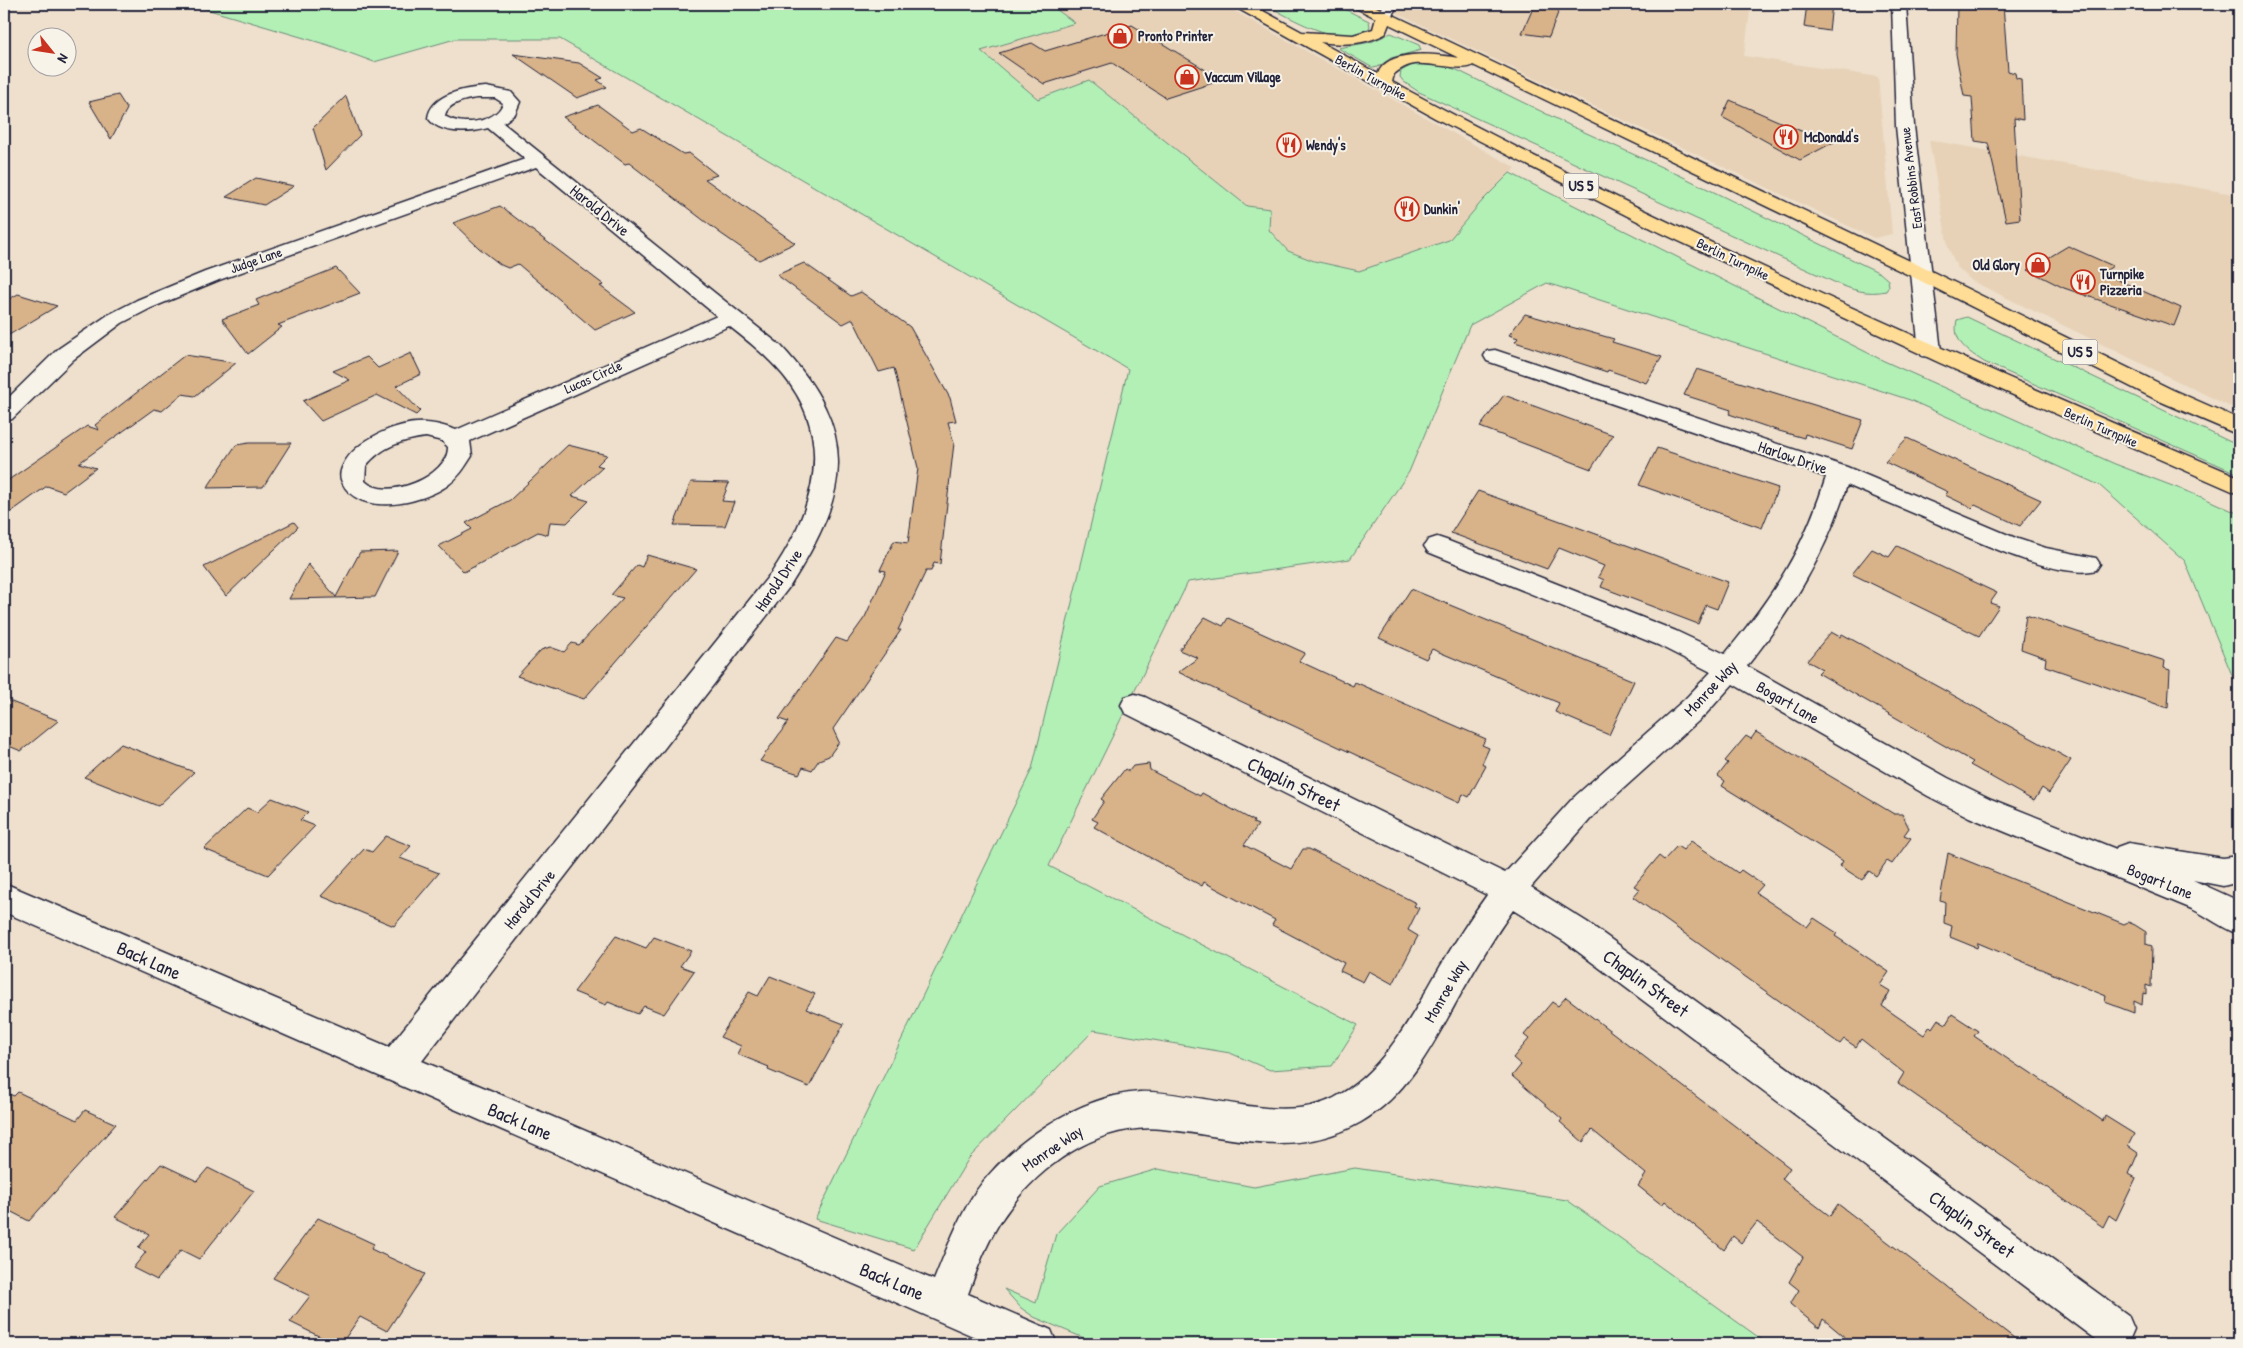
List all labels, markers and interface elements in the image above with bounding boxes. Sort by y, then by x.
shop icon: Pronto Printer [1107,23,1133,49]
place label: Pronto Printer [1138,26,1214,45]
north arrow [28,28,78,78]
street label: Berlin Turnpike [1332,49,1411,105]
text: N [53,51,74,67]
shop icon: Vaccum Village [1174,64,1200,90]
place label: Vaccum Village [1204,67,1281,88]
restaurant icon: McDonald's [1773,124,1799,150]
street label: East Robbins Avenue [1895,126,1926,230]
place label: McDonald's [1804,127,1859,146]
restaurant icon: Wendy's [1276,132,1302,158]
place label: Wendy's [1306,135,1346,156]
road number: US 5 [1564,174,1598,198]
street label: Harold Drive [566,179,635,241]
restaurant icon: Dunkin' [1394,196,1420,222]
place label: Dunkin' [1424,199,1460,218]
street label: Berlin Turnpike [1693,233,1773,285]
street label: Judge Lane [227,242,285,278]
shop icon: Old Glory [2025,252,2051,278]
place label: Old Glory [1972,255,2020,276]
place label: Turnpike Pizzeria [2099,264,2145,299]
restaurant icon: Turnpike Pizzeria [2070,269,2096,295]
road number: US 5 [2062,340,2098,364]
street label: Lucas Circle [561,355,625,398]
street label: Berlin Turnpike [2061,402,2141,452]
street label: Harlow Drive [1755,435,1831,479]
street label: Harold Drive [749,544,807,615]
street label: Monroe Way [1679,655,1742,721]
street label: Bogart Lane [1753,675,1824,729]
street label: Chaplin Street [1243,750,1345,818]
street label: Bogart Lane [2124,858,2197,904]
street label: Harold Drive [498,864,560,933]
street label: Back Lane [113,934,185,986]
street label: Chaplin Street [1598,943,1695,1023]
street label: Monroe Way [1418,956,1472,1026]
street label: Back Lane [484,1096,556,1146]
street label: Monroe Way [1017,1120,1087,1176]
street label: Chaplin Street [1924,1184,2021,1264]
street label: Back Lane [856,1256,928,1306]

